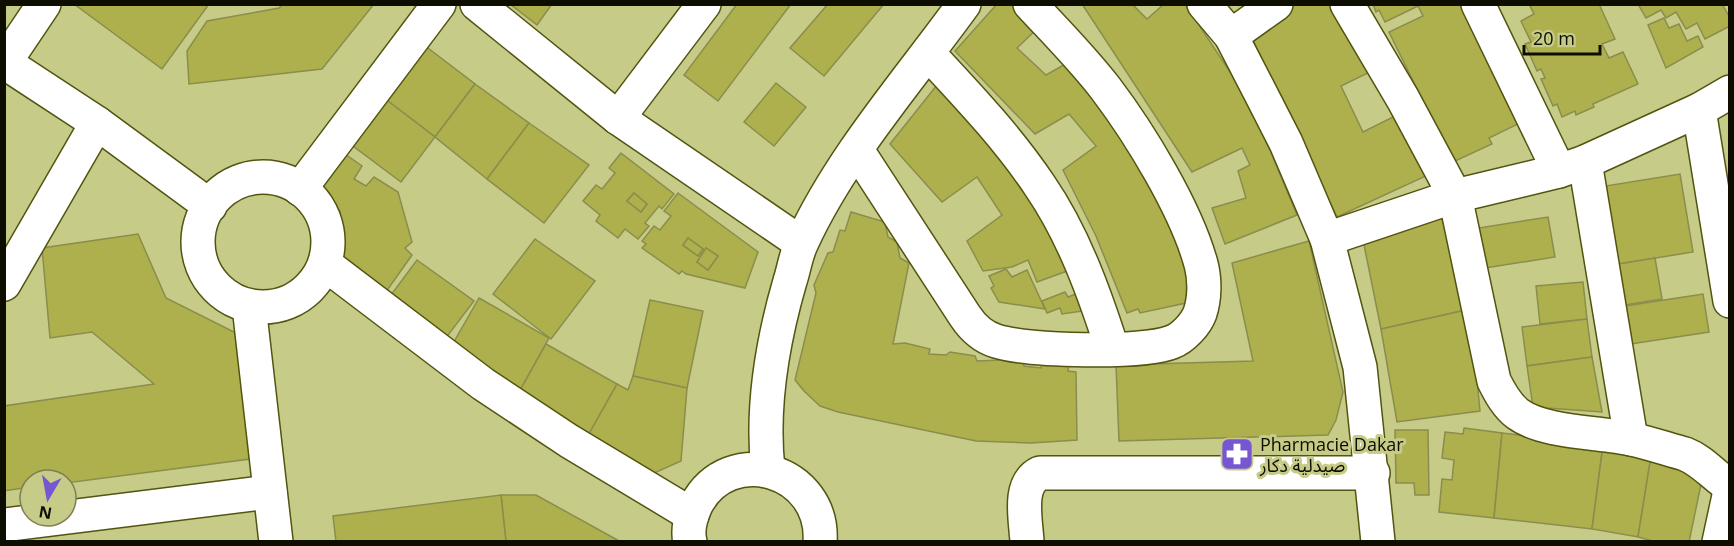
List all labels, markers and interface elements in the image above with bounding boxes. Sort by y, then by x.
scale bar [1524,18,1600,56]
text: 20 m [1533,26,1575,50]
place label: Pharmacie Dakar صيدلية دكار [1259,432,1404,477]
pharmacy icon: Pharmacie Dakar صيدلية دكار [1219,436,1255,472]
north arrow [18,468,78,528]
text: N [37,501,54,525]

